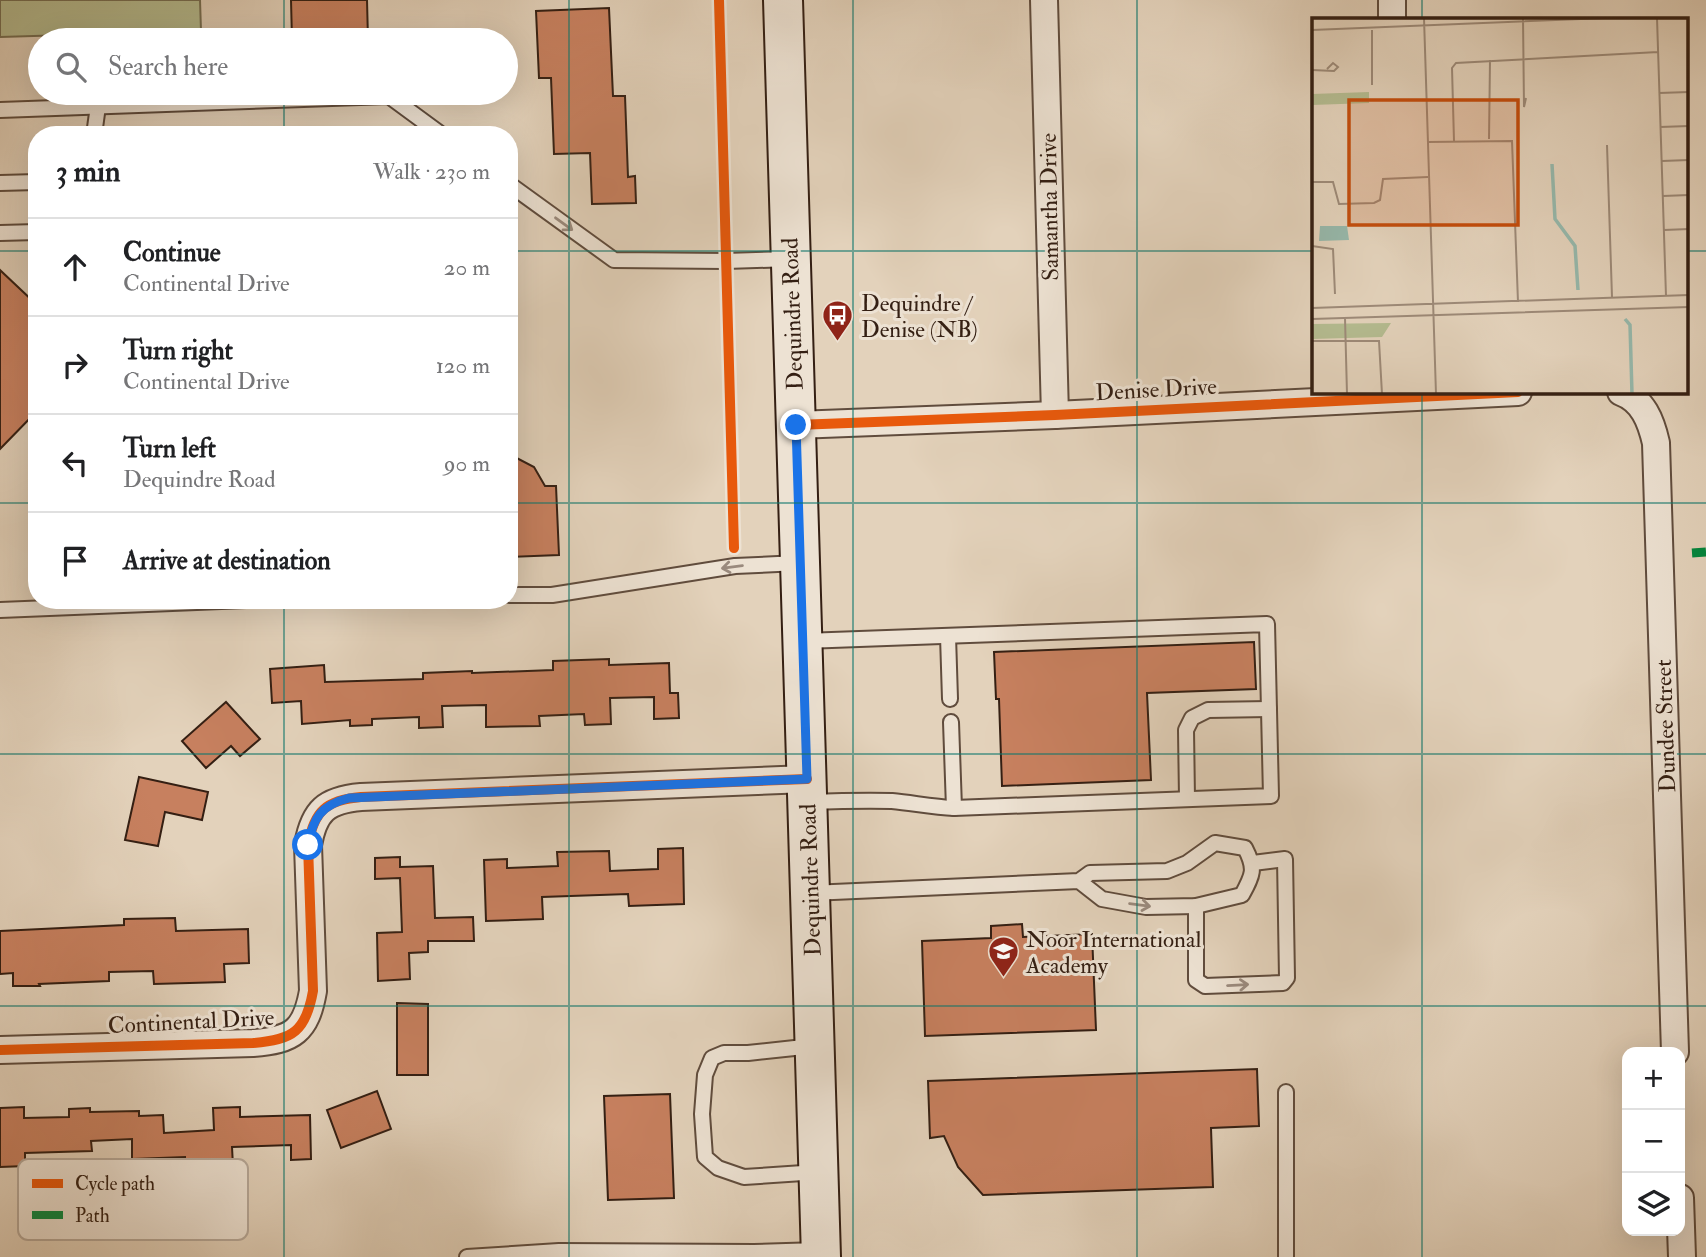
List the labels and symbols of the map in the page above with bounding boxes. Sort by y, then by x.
inset map [1312,18,1688,394]
street label: Samantha Drive [1034,132,1065,281]
one-way arrow [555,216,574,231]
street label: Dequindre Road [775,237,810,391]
place label: Dequindre / Denise (NB) [861,289,978,344]
bus stop icon: Dequindre / Denise (NB) [821,299,855,343]
street label: Denise Drive [1095,372,1218,407]
route end [780,409,811,440]
one-way arrow [721,561,744,574]
street label: Dundee Street [1649,659,1682,793]
street label: Dequindre Road [793,803,828,957]
route start [292,829,323,860]
one-way arrow [1128,899,1151,912]
place label: Noor International Academy [1025,925,1201,980]
school or university icon: Noor International Academy [986,935,1020,979]
one-way arrow [1226,978,1249,991]
street label: Continental Drive [107,1003,275,1040]
legend [18,1159,248,1240]
text: Cycle path [75,1172,155,1197]
text: Path [75,1204,110,1228]

